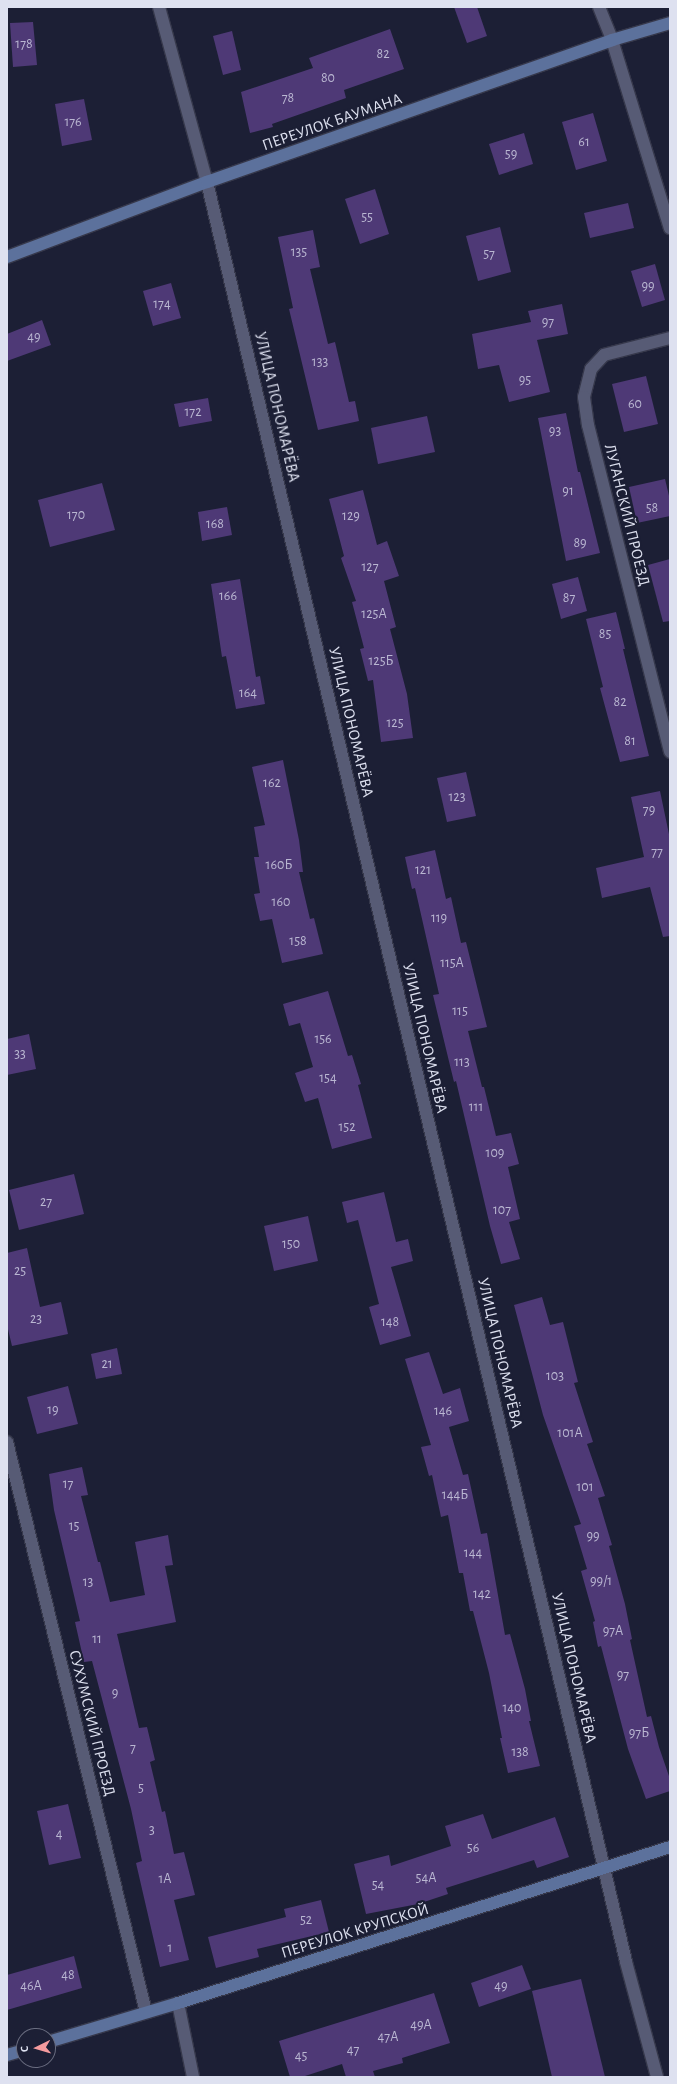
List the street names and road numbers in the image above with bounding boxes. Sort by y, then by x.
street label: ПЕРЕУЛОК БАУМАНА [259,89,405,155]
street label: УЛИЦА ПОНОМАРЁВА [250,330,304,484]
street label: ЛУГАНСКИЙ ПРОЕЗД [600,442,654,588]
street label: УЛИЦА ПОНОМАРЁВА [324,645,378,799]
street label: УЛИЦА ПОНОМАРЁВА [398,961,452,1115]
street label: УЛИЦА ПОНОМАРЁВА [473,1276,527,1430]
street label: УЛИЦА ПОНОМАРЁВА [547,1591,601,1745]
street label: СУХУМСКИЙ ПРОЕЗД [65,1648,119,1798]
street label: ПЕРЕУЛОК КРУПСКОЙ [279,1899,431,1963]

